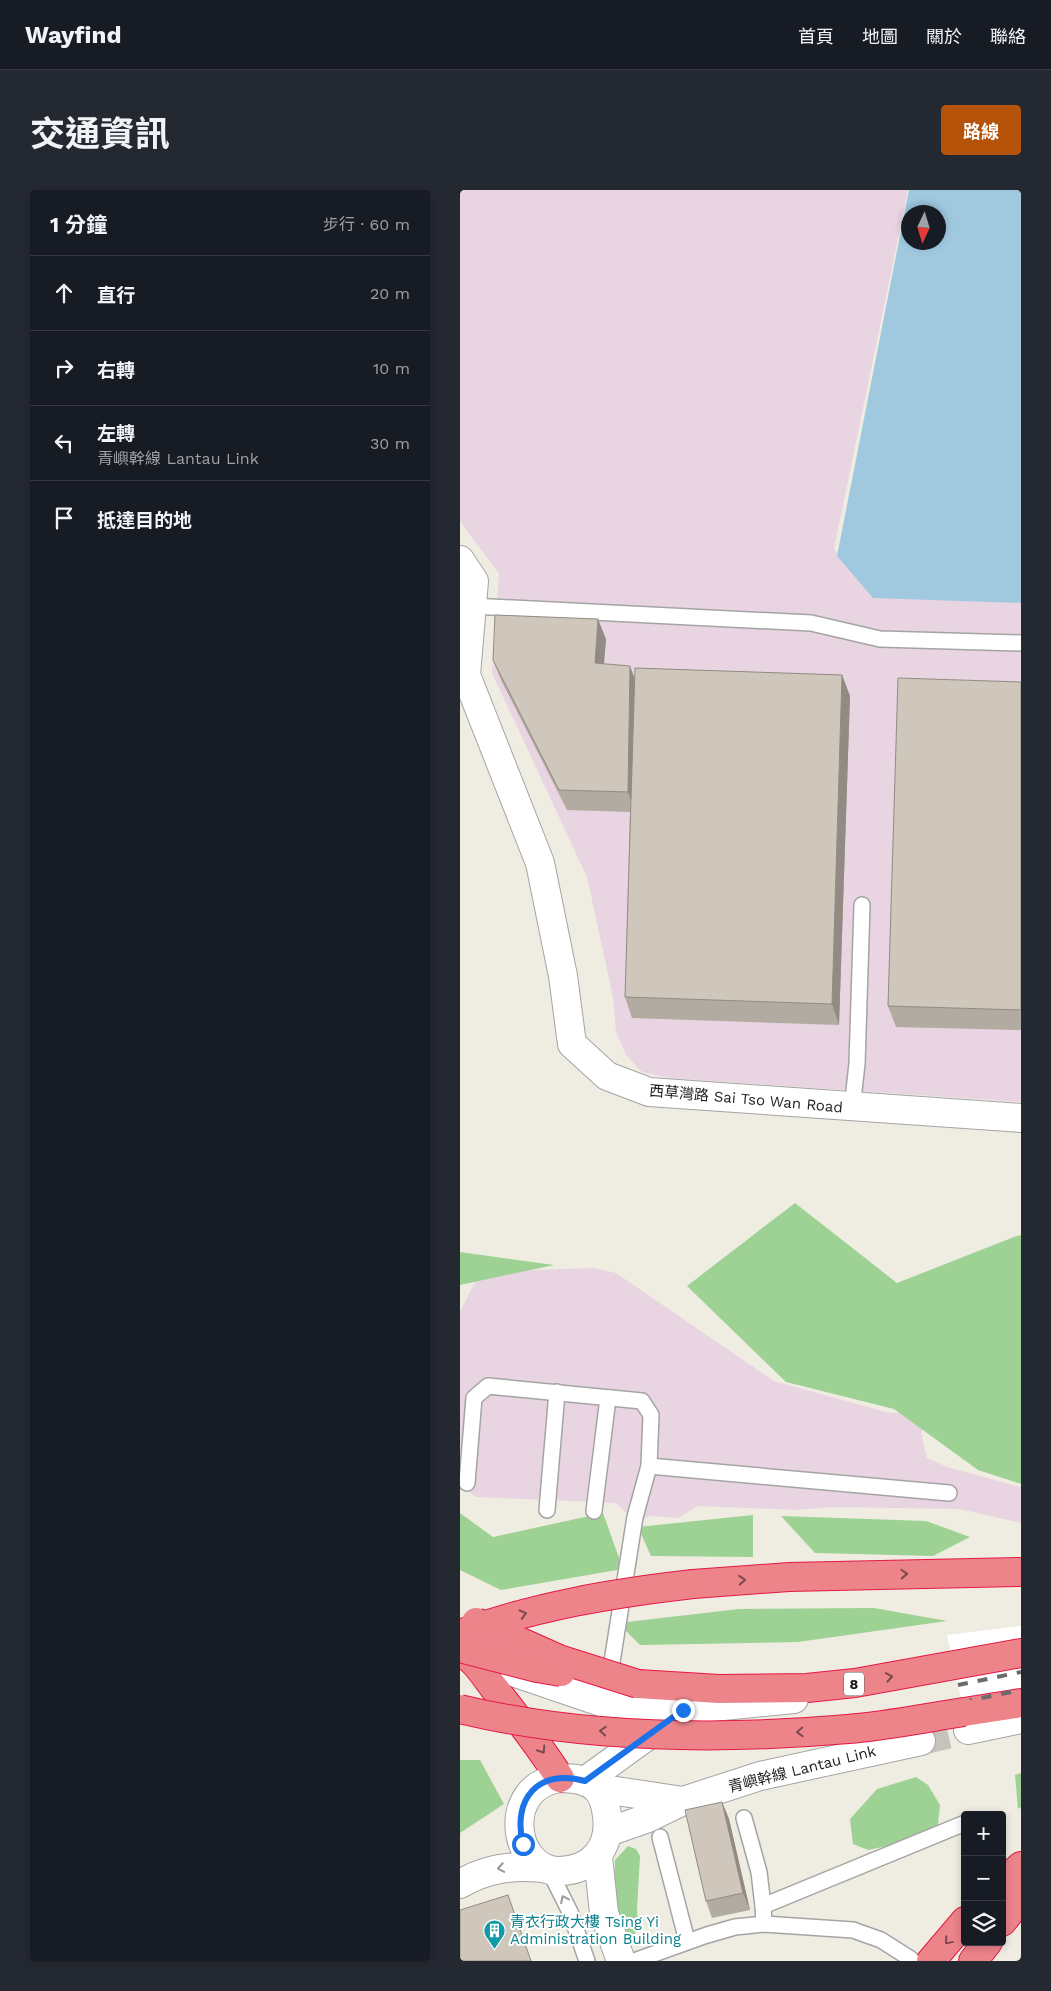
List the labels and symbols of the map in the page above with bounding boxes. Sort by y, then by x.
north arrow [901,205,946,250]
street label: 西草灣路 Sai Tso Wan Road [648,1082,844,1116]
one-way arrow [901,1569,909,1579]
one-way arrow [738,1574,746,1585]
one-way arrow [519,1609,527,1619]
road number: 8 [844,1672,864,1696]
one-way arrow [884,1673,893,1683]
route end [672,1699,695,1722]
one-way arrow [599,1725,607,1736]
one-way arrow [796,1727,804,1737]
street label: 青嶼幹線 Lantau Link [726,1742,878,1796]
one-way arrow [536,1744,545,1754]
route start [512,1833,535,1856]
one-way arrow [496,1863,505,1873]
one-way arrow [559,1895,570,1904]
place label: 青衣行政大樓 Tsing Yi Administration Building [510,1913,681,1948]
building icon: 青衣行政大樓 Tsing Yi Administration Building [482,1919,506,1950]
one-way arrow [945,1935,954,1944]

